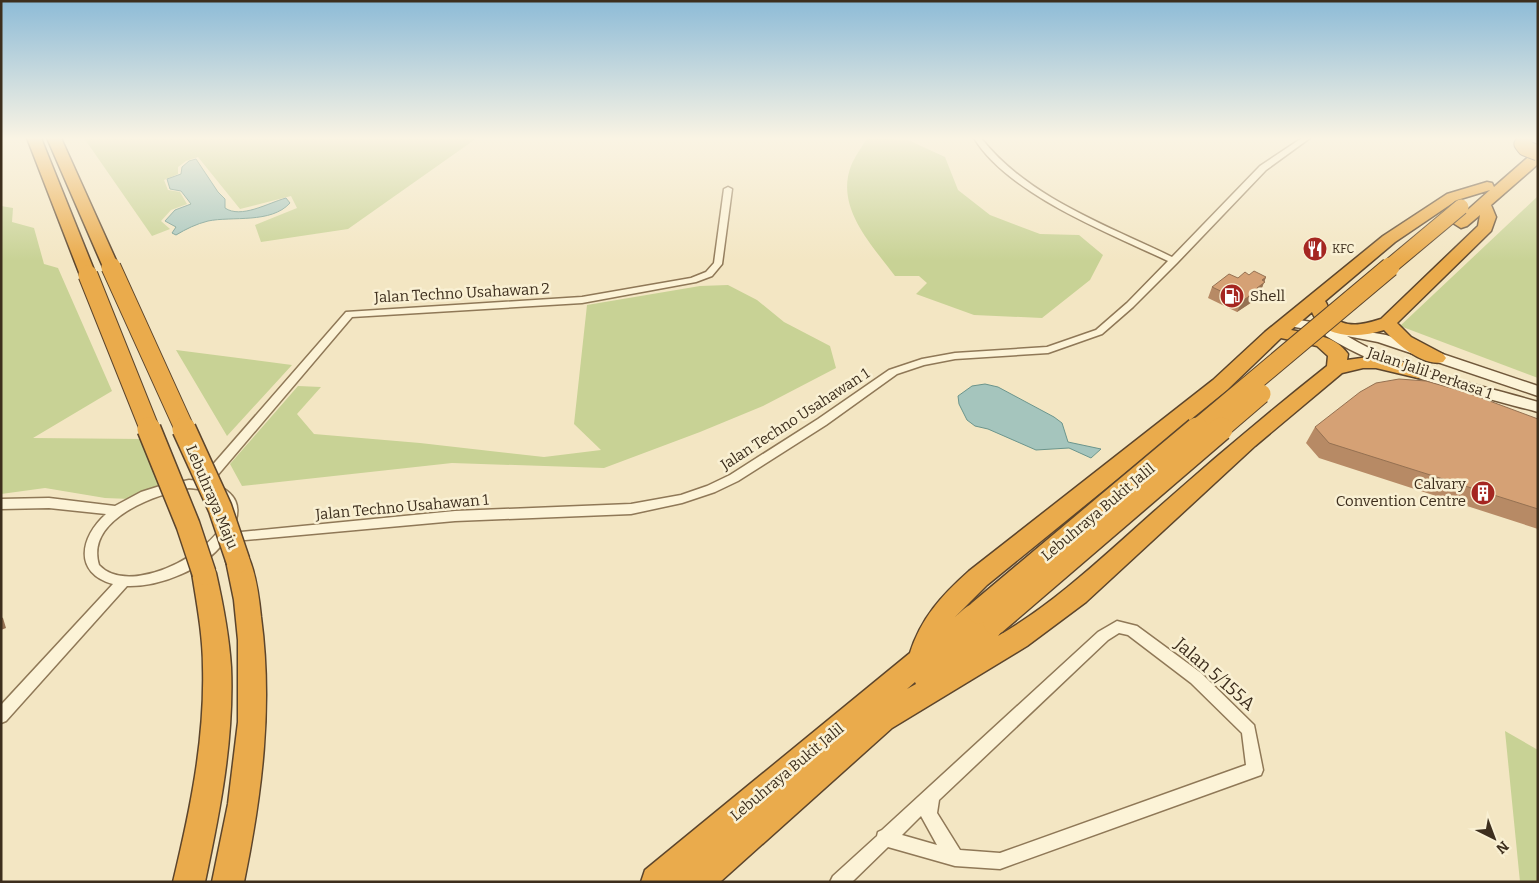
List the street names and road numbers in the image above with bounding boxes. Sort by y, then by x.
street label: Jalan Techno Usahawan 2 [373,279,550,307]
street label: Jalan Jalil Perkasa 1 [1364,343,1495,403]
street label: Jalan Techno Usahawan 1 [716,364,873,474]
street label: Lebuhraya Maju [182,442,242,552]
street label: Lebuhraya Bukit Jalil [1038,459,1158,565]
street label: Jalan Techno Usahawan 1 [314,490,489,524]
street label: Jalan 5/155A [1169,632,1260,715]
street label: Lebuhraya Bukit Jalil [727,719,847,825]

